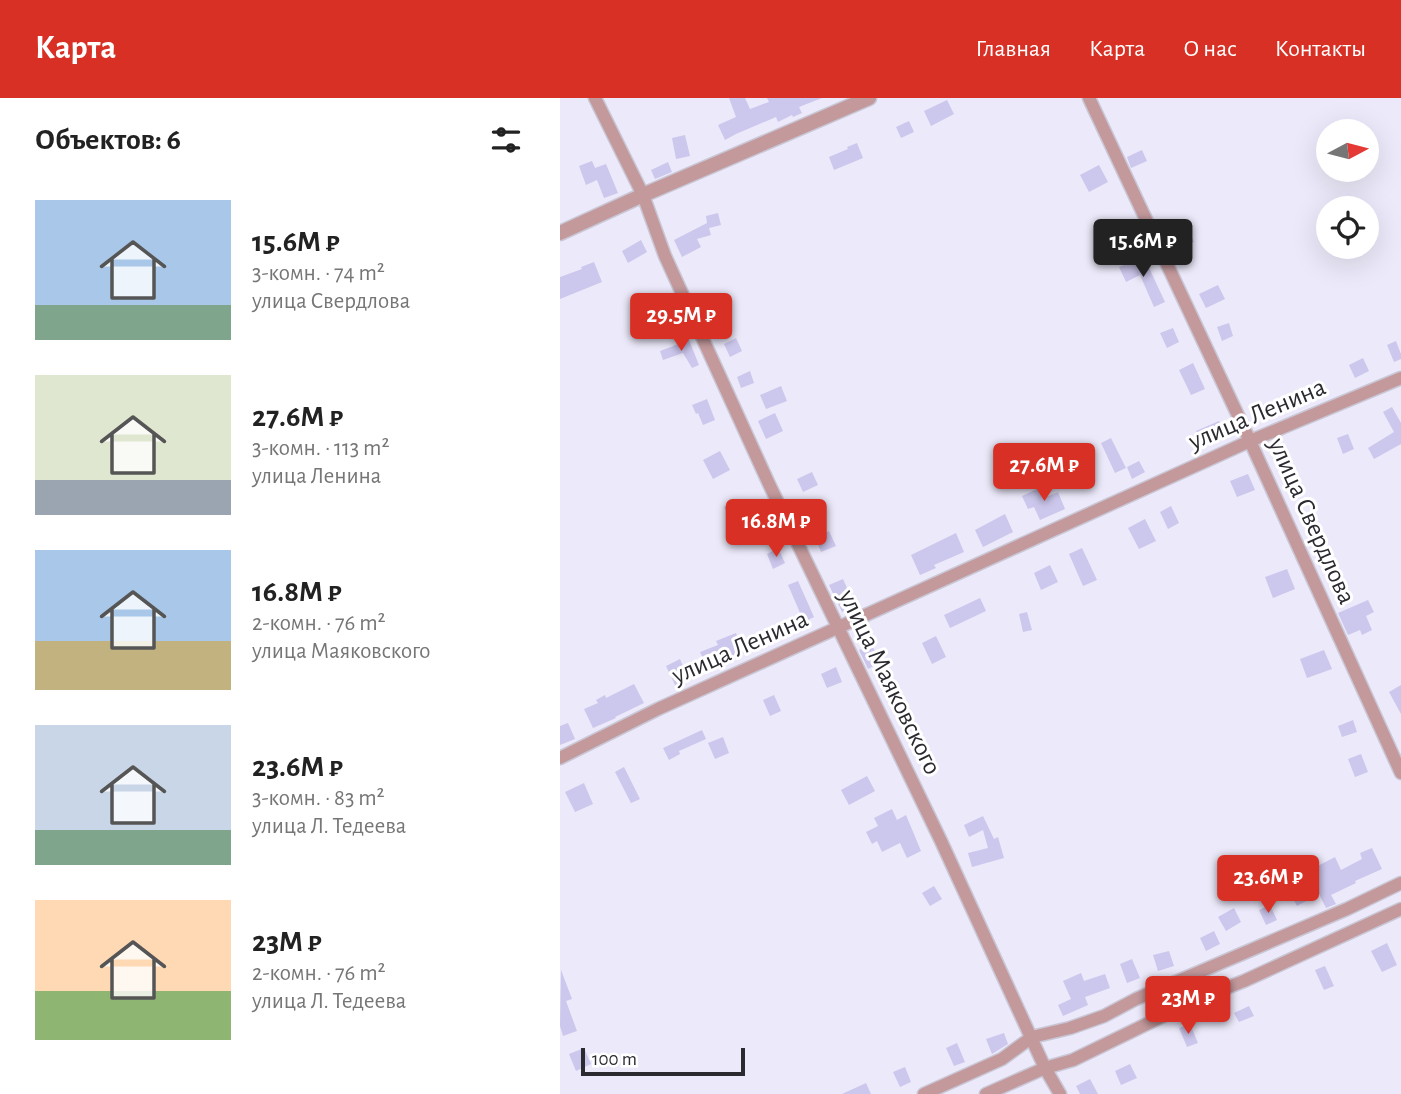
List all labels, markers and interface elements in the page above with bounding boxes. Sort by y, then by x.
text: Карта [35,32,116,65]
text: Главная [976,37,1051,61]
text: Карта [1089,37,1145,61]
text: О нас [1183,37,1237,61]
text: Контакты [1275,37,1366,61]
north arrow [1316,119,1379,182]
map controls [1316,119,1379,259]
icon: filters [487,121,525,159]
text: Объектов: 6 [35,125,181,155]
button: locate [1316,196,1379,259]
pin: 15.6M ₽ [1078,220,1208,279]
text: 15.6M ₽ [252,227,340,257]
icon: home [91,228,175,312]
text: 15.6M ₽ [1109,230,1177,253]
text: 3-комн. · 74 m² [252,262,385,285]
text: улица Свердлова [252,290,410,313]
pin: 29.5M ₽ [616,294,746,353]
text: 29.5M ₽ [646,304,716,327]
street label: улица Ленина [1184,373,1329,455]
text: 27.6M ₽ [252,402,343,432]
icon: home [91,403,175,487]
street label: улица Свердлова [1263,433,1360,608]
text: 3-комн. · 113 m² [252,437,390,460]
pin: 27.6M ₽ [979,444,1109,503]
text: 27.6M ₽ [1009,454,1079,477]
text: улица Ленина [252,465,381,488]
pin: 16.8M ₽ [711,500,841,559]
text: 16.8M ₽ [742,510,810,533]
text: 16.8M ₽ [252,577,341,607]
icon: home [91,578,175,662]
street label: улица Маяковского [834,585,946,778]
street label: улица Ленина [667,605,812,689]
text: 2-комн. · 76 m² [252,612,386,635]
text: улица Маяковского [252,640,431,663]
text: 23.6M ₽ [252,752,343,782]
icon: home [91,753,175,837]
text: 3-комн. · 83 m² [252,787,385,810]
text: улица Л. Тедеева [252,815,406,838]
pin: 23.6M ₽ [1203,856,1333,915]
text: 23.6M ₽ [1233,866,1303,889]
text: 23M ₽ [252,927,322,957]
icon: home [91,928,175,1012]
text: 2-комн. · 76 m² [252,962,386,985]
pin: 23M ₽ [1139,976,1237,1036]
text: 23M ₽ [1161,987,1215,1010]
text: улица Л. Тедеева [252,990,406,1013]
scale bar [581,1045,746,1077]
text: 100 m [592,1050,637,1069]

